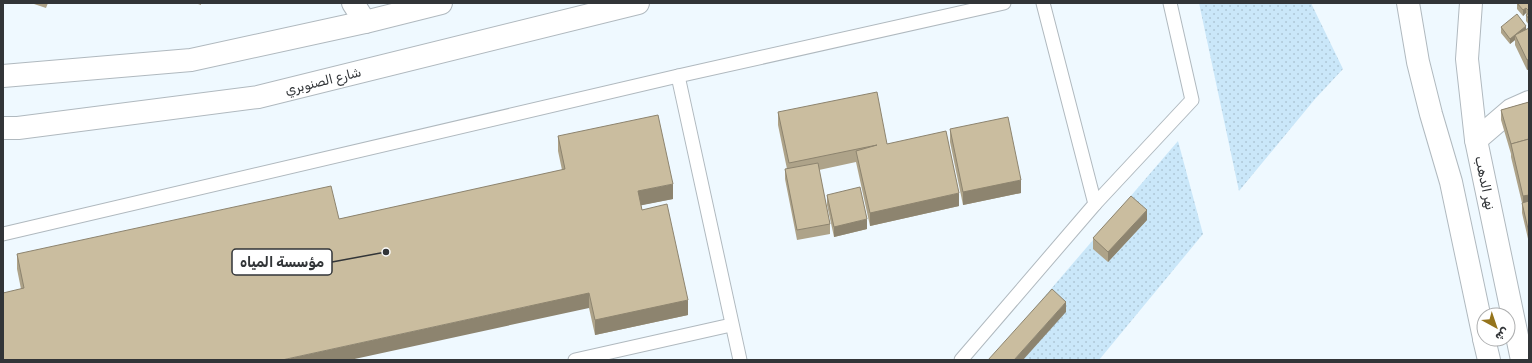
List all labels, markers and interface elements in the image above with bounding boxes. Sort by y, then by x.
street label: شارع الصنوبري [283,64,363,100]
street label: نهر الدهب [1471,155,1498,212]
callout: مؤسسة المياه [232,249,332,275]
text: مؤسسة المياه [240,254,324,271]
north arrow [1476,307,1516,347]
text: ش [1493,325,1512,344]

